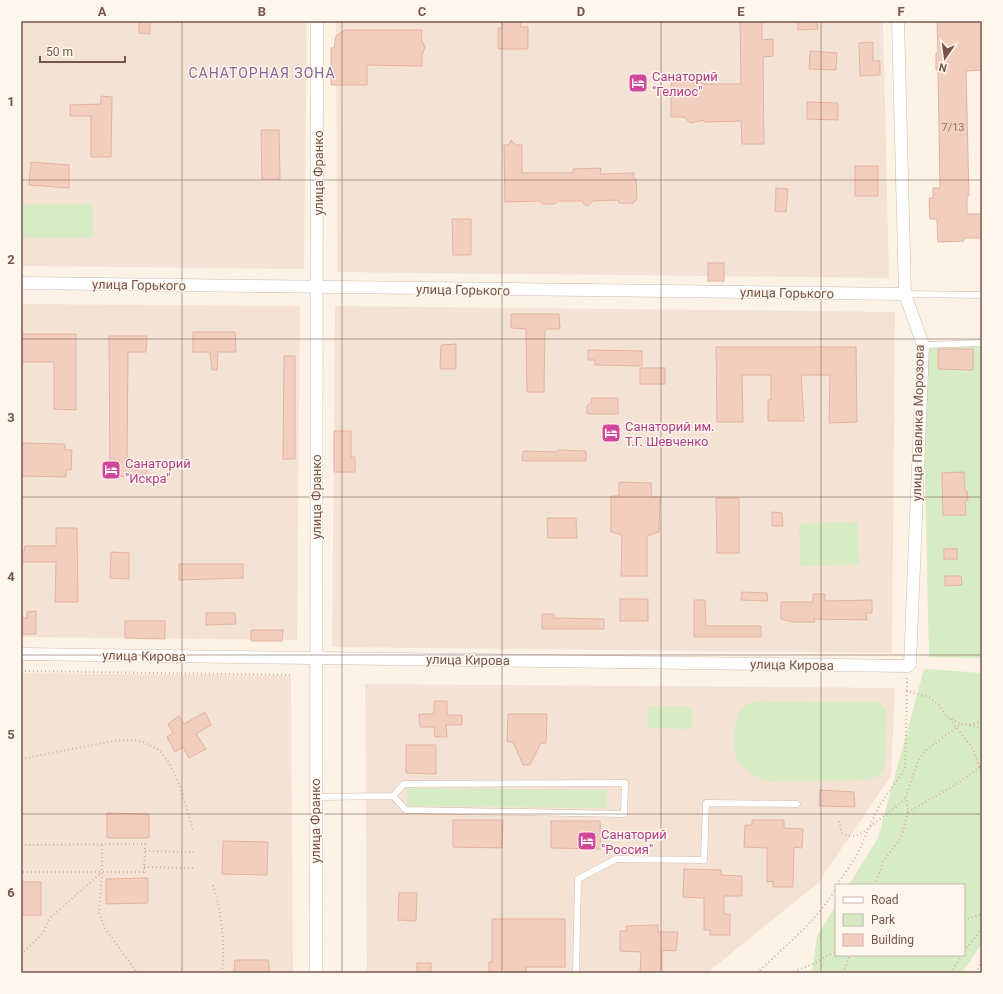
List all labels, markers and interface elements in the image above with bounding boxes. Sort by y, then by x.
text: A [98,4,107,19]
text: B [258,4,266,19]
text: C [418,4,427,19]
text: D [577,4,585,19]
text: E [737,4,745,19]
text: F [897,4,905,19]
scale bar [40,38,125,64]
north arrow [925,38,965,78]
text: 50 m [46,45,73,59]
text: N [937,60,948,74]
district label: САНАТОРНАЯ ЗОНА [188,65,336,81]
place label: Санаторий "Гелиос" [652,69,718,99]
hotel icon: Санаторий "Гелиос" [627,72,649,94]
text: 1 [7,94,15,109]
house number: 7/13 [941,121,965,134]
street label: улица Франко [311,130,326,216]
text: 2 [7,252,15,267]
street label: улица Горького [92,277,186,293]
street label: улица Горького [416,282,510,298]
street label: улица Горького [740,285,834,301]
street label: улица Павлика Морозова [909,344,927,502]
text: 3 [7,410,15,425]
place label: Санаторий им. Т.Г. Шевченко [625,419,715,449]
hotel icon: Санаторий им. Т.Г. Шевченко [600,422,622,444]
street label: улица Франко [309,454,324,540]
place label: Санаторий "Искра" [125,456,191,486]
hotel icon: Санаторий "Искра" [100,459,122,481]
text: 4 [7,569,15,584]
street label: улица Кирова [102,648,186,664]
street label: улица Кирова [426,652,510,668]
street label: улица Кирова [750,657,834,673]
text: 5 [7,727,15,742]
street label: улица Франко [308,778,323,864]
place label: Санаторий "Россия" [601,827,667,857]
hotel icon: Санаторий "Россия" [576,830,598,852]
legend [835,884,965,956]
text: 6 [7,885,15,900]
text: Road [871,893,899,907]
text: Park [871,913,896,927]
text: Building [871,933,914,947]

